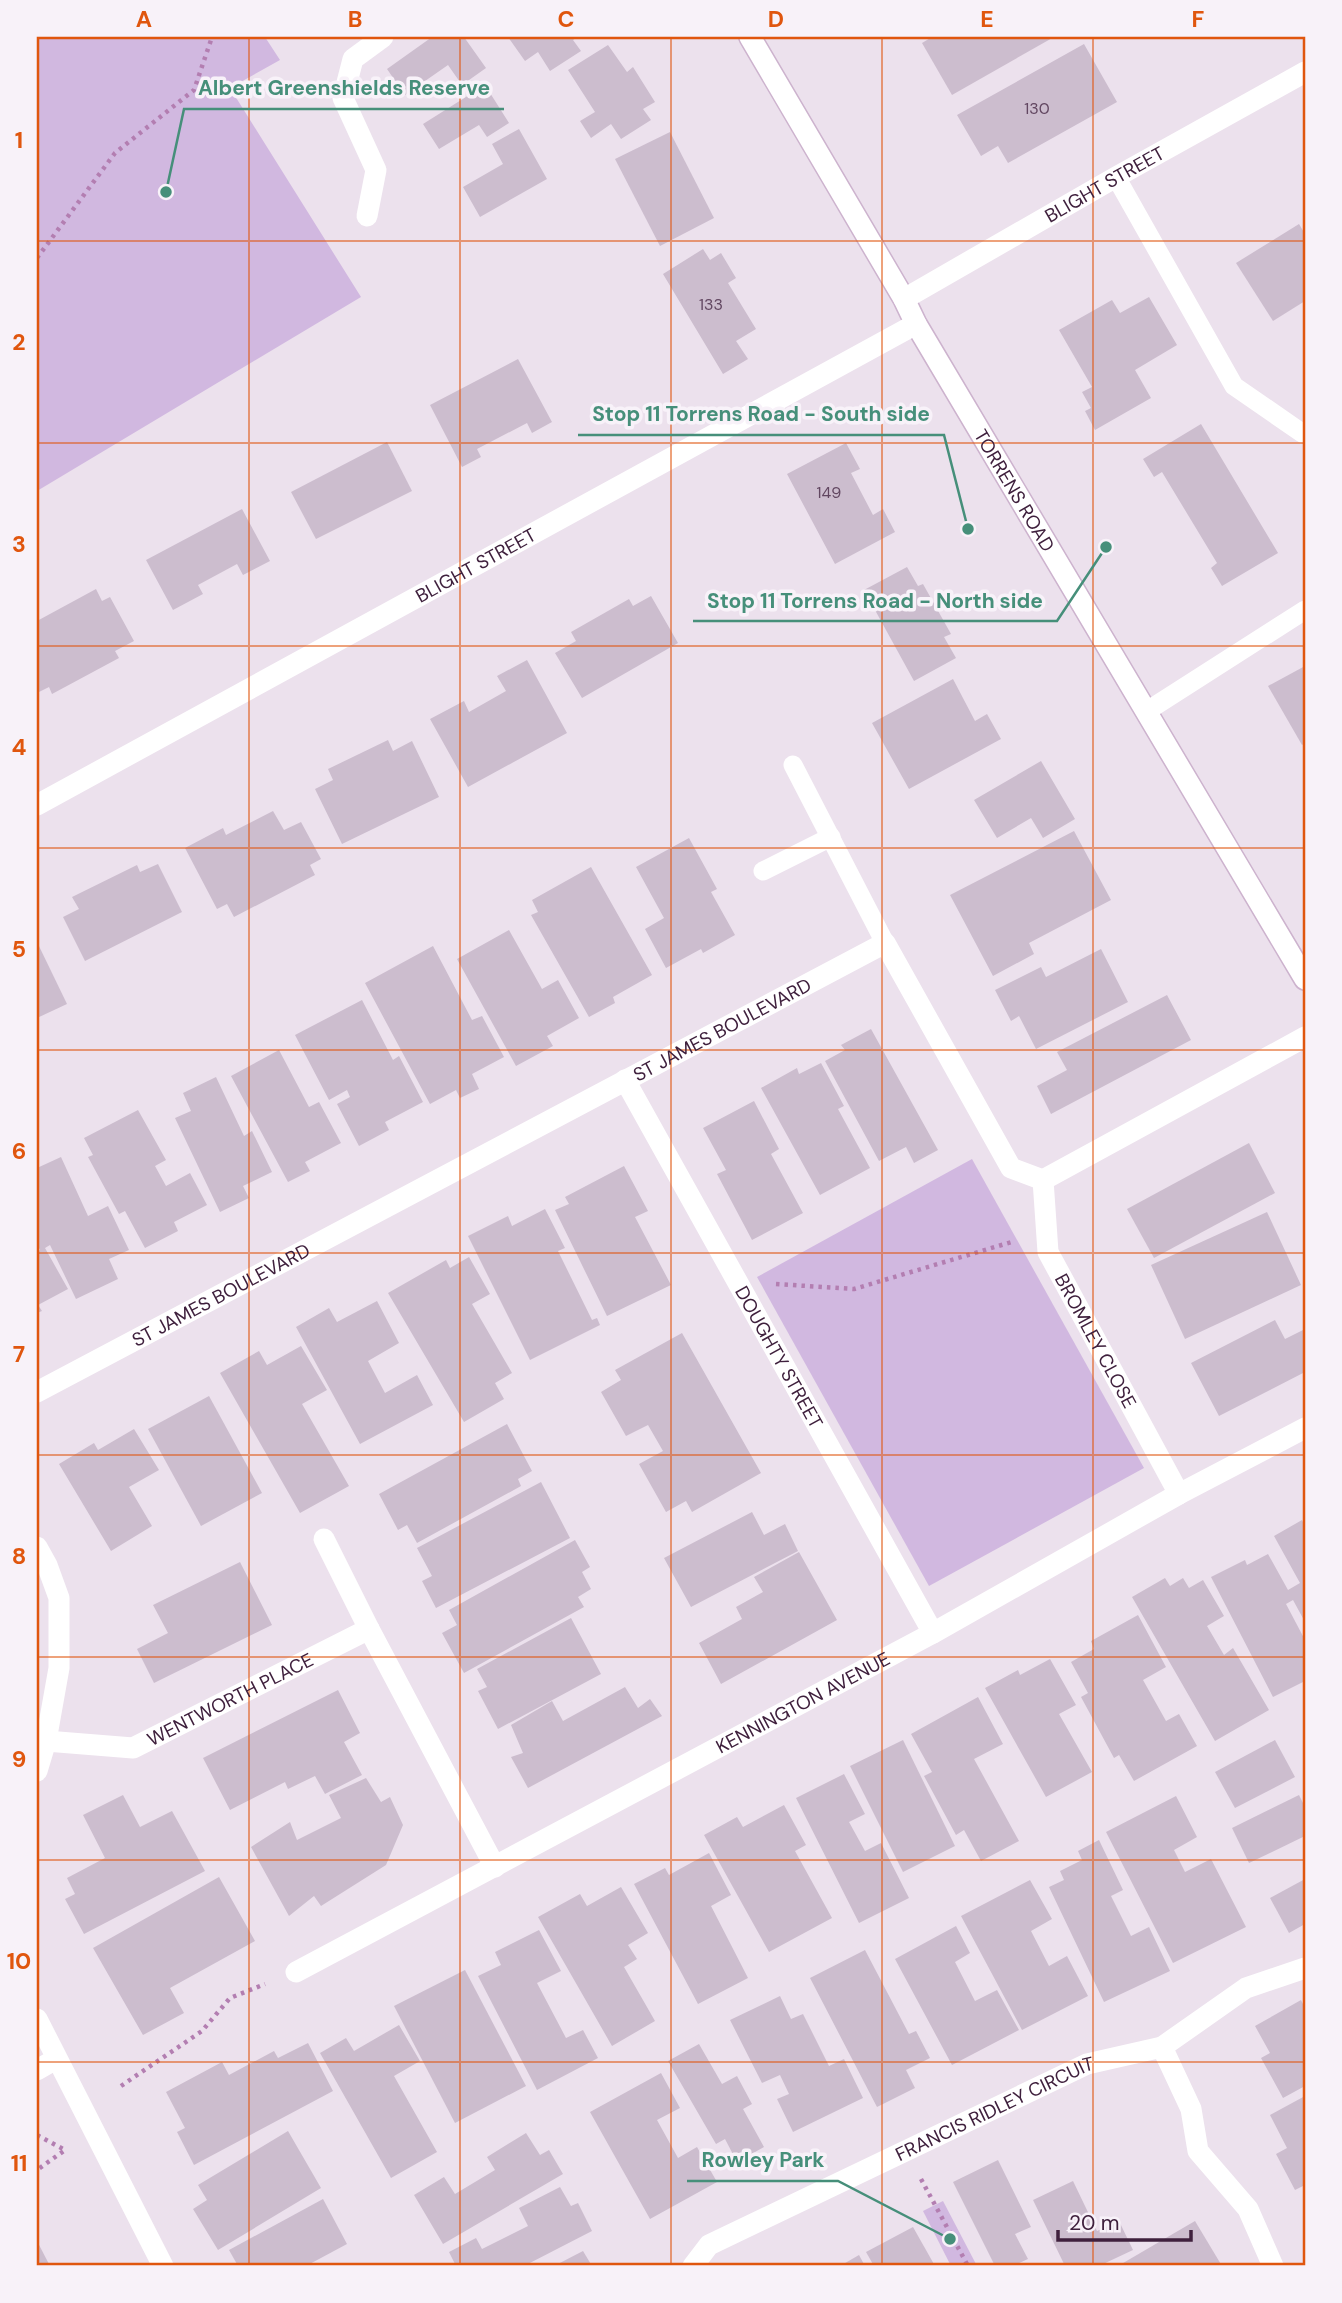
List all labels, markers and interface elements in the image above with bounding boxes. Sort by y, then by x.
text: A [136,4,152,34]
text: B [348,4,362,34]
text: C [558,4,574,34]
text: D [768,4,784,34]
text: E [980,4,994,34]
text: F [1192,4,1205,34]
callout: Albert Greenshields Reserve [184,67,504,109]
text: Albert Greenshields Reserve [198,74,490,102]
house number: 130 [1024,98,1050,119]
text: 1 [15,125,23,155]
street label: BLIGHT STREET [1040,140,1169,228]
house number: 133 [699,294,723,315]
text: 2 [12,327,26,357]
callout: Stop 11 Torrens Road - South side [578,393,944,435]
text: Stop 11 Torrens Road - South side [592,400,930,428]
street label: TORRENS ROAD [968,425,1060,556]
house number: 149 [817,482,841,503]
street label: BLIGHT STREET [411,522,541,609]
text: 3 [12,529,26,559]
callout: Stop 11 Torrens Road - North side [693,579,1057,621]
text: Stop 11 Torrens Road - North side [707,587,1043,615]
text: 4 [12,732,27,762]
text: 5 [12,934,26,964]
street label: ST JAMES BOULEVARD [629,972,816,1087]
text: 6 [12,1136,26,1166]
street label: ST JAMES BOULEVARD [128,1238,314,1353]
street label: BROMLEY CLOSE [1049,1269,1142,1412]
street label: DOUGHTY STREET [729,1282,829,1433]
text: 7 [13,1339,25,1369]
text: 8 [12,1541,26,1571]
street label: KENNINGTON AVENUE [712,1646,894,1759]
street label: WENTWORTH PLACE [143,1647,318,1752]
text: 9 [12,1744,26,1774]
text: 10 [7,1946,31,1976]
street label: FRANCIS RIDLEY CIRCUIT [891,2051,1096,2167]
callout: Rowley Park [687,2139,838,2181]
text: Rowley Park [702,2146,824,2174]
text: 11 [11,2148,27,2178]
scale bar [1058,2198,1192,2242]
text: 20 m [1069,2209,1120,2237]

